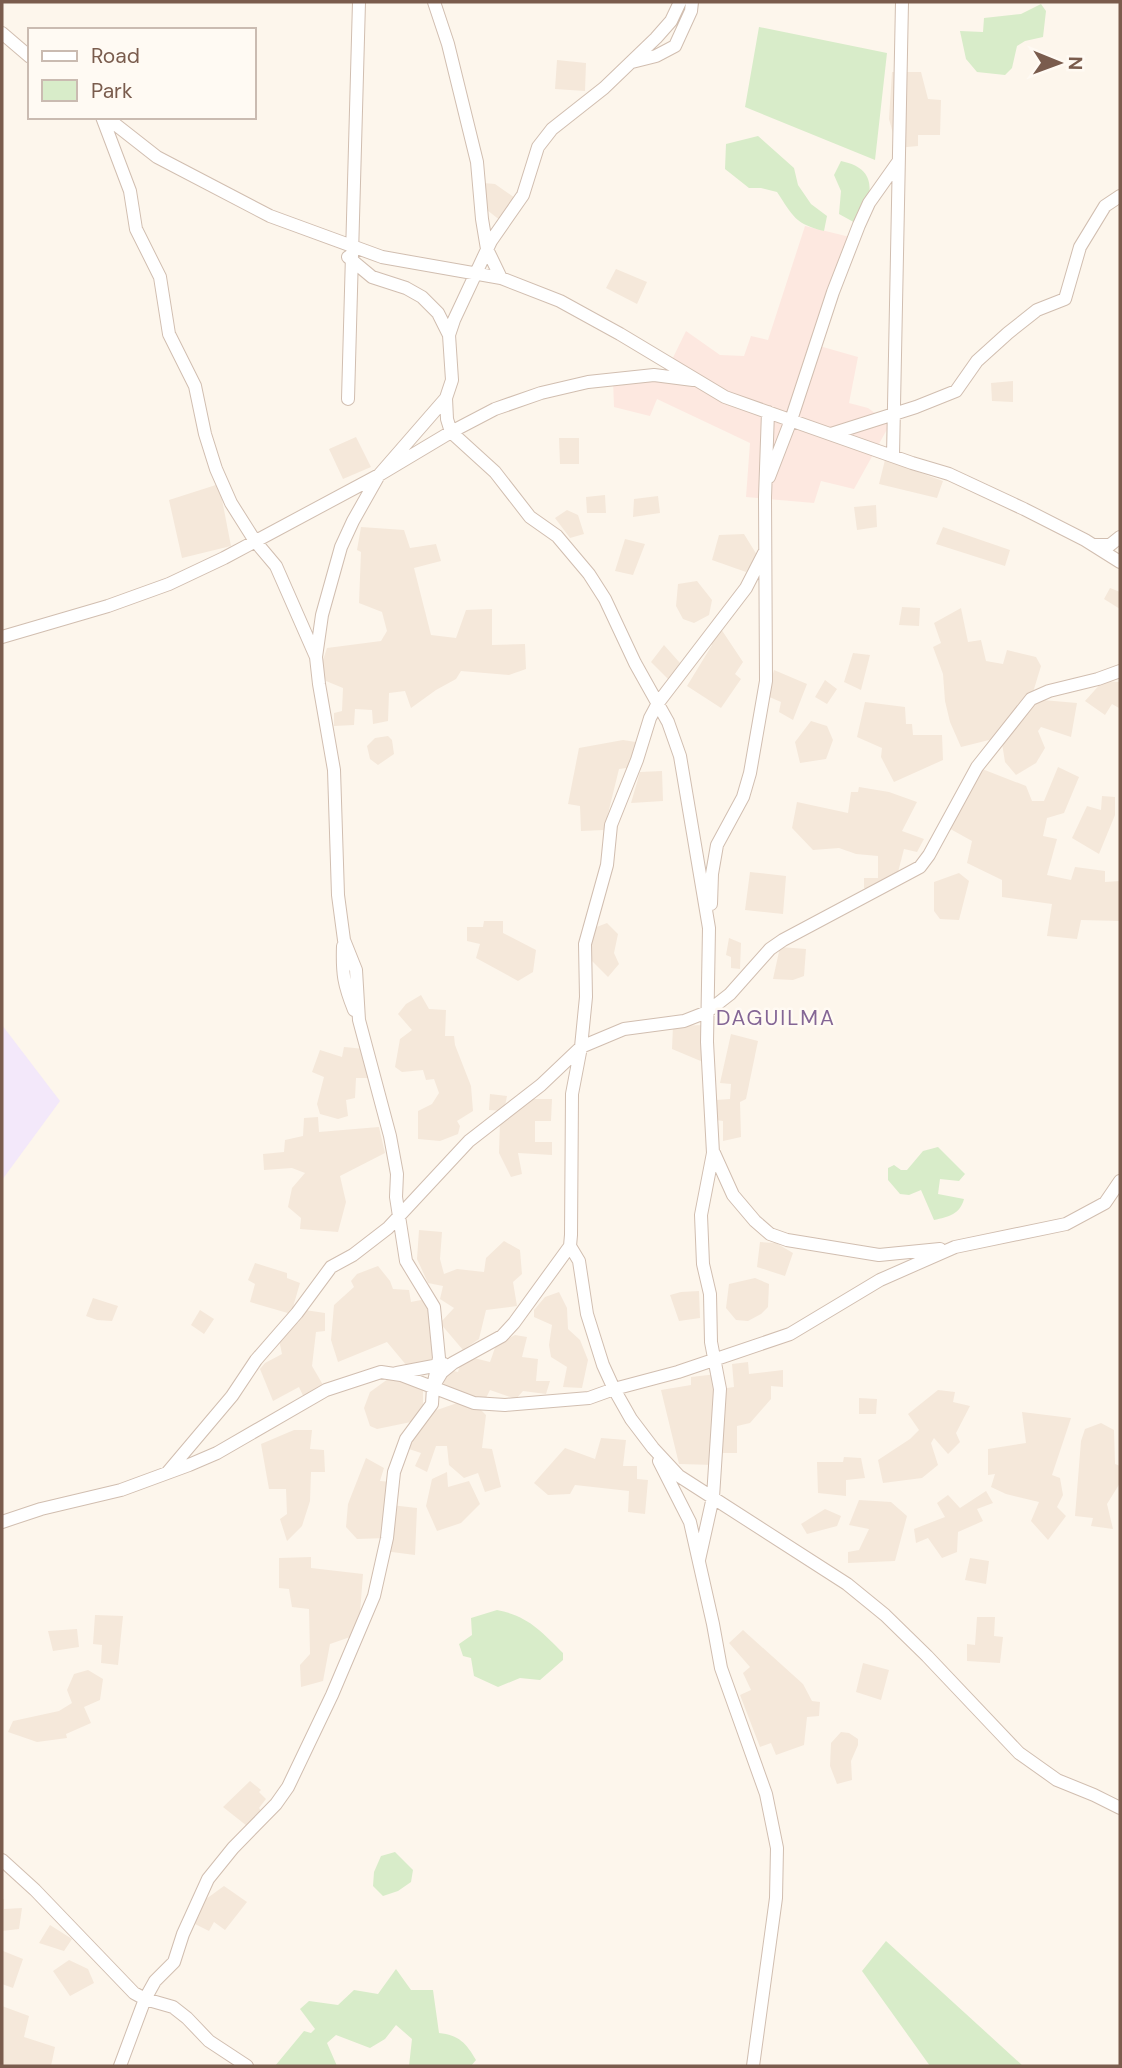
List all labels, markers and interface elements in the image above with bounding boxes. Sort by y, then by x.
legend [28,28,256,119]
north arrow [1024,28,1094,98]
text: Road [91,42,140,70]
text: N [1063,56,1088,70]
text: Park [91,77,133,105]
district label: DAGUILMA [716,1004,836,1032]

